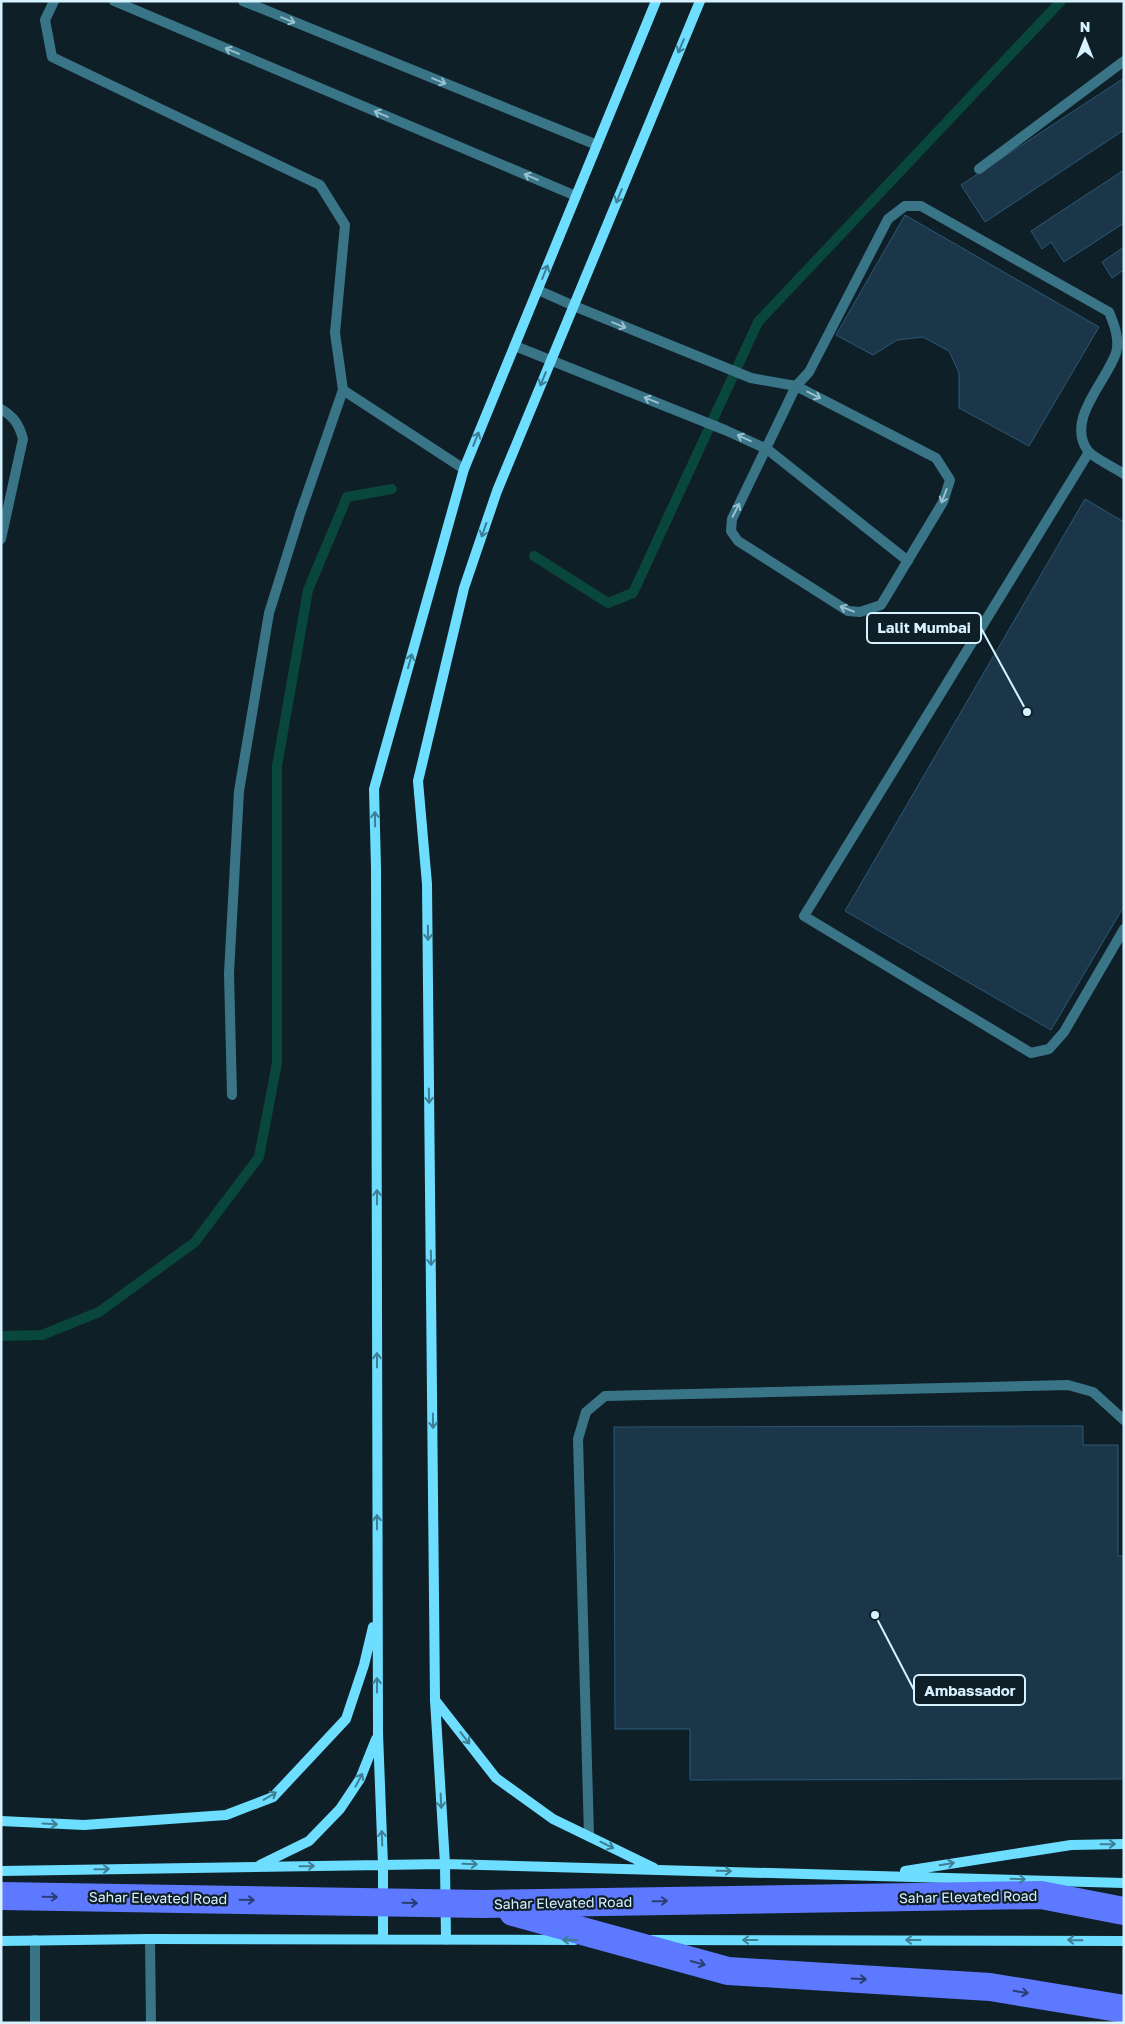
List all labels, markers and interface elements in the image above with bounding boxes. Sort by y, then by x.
one-way arrow [280,15,295,25]
north arrow [1060,15,1110,65]
text: N [1080,18,1090,35]
one-way arrow [676,38,686,53]
one-way arrow [225,46,240,56]
one-way arrow [431,77,446,86]
one-way arrow [374,109,389,118]
one-way arrow [524,172,539,182]
one-way arrow [614,188,623,203]
one-way arrow [541,265,551,280]
one-way arrow [611,320,626,330]
one-way arrow [538,371,548,386]
one-way arrow [806,391,821,400]
one-way arrow [643,395,659,404]
one-way arrow [472,432,482,447]
one-way arrow [737,433,752,443]
one-way arrow [939,488,948,503]
one-way arrow [732,503,741,518]
one-way arrow [478,522,488,538]
one-way arrow [839,603,854,613]
callout: Lalit Mumbai [867,613,981,643]
text: Lalit Mumbai [877,618,971,636]
one-way arrow [406,654,415,670]
one-way arrow [370,811,380,828]
one-way arrow [423,924,433,941]
one-way arrow [425,1087,434,1103]
one-way arrow [372,1189,382,1206]
one-way arrow [426,1250,436,1266]
one-way arrow [372,1352,382,1368]
one-way arrow [428,1412,438,1428]
one-way arrow [372,1514,382,1530]
callout: Ambassador [914,1675,1025,1705]
one-way arrow [372,1677,382,1693]
text: Ambassador [924,1681,1016,1699]
one-way arrow [460,1731,471,1744]
one-way arrow [354,1772,364,1787]
one-way arrow [263,1791,277,1801]
one-way arrow [437,1793,446,1809]
one-way arrow [42,1819,58,1828]
one-way arrow [377,1830,386,1846]
one-way arrow [1100,1839,1116,1849]
one-way arrow [599,1841,614,1850]
one-way arrow [938,1859,954,1869]
one-way arrow [461,1860,477,1869]
one-way arrow [299,1861,315,1870]
one-way arrow [94,1864,110,1874]
one-way arrow [716,1866,732,1876]
one-way arrow [1009,1874,1025,1884]
street label: Sahar Elevated Road [899,1887,1037,1906]
street label: Sahar Elevated Road [89,1888,227,1907]
one-way arrow [42,1892,58,1902]
street label: Sahar Elevated Road [494,1893,632,1912]
one-way arrow [239,1895,255,1905]
one-way arrow [652,1896,668,1906]
one-way arrow [402,1898,418,1908]
one-way arrow [562,1935,578,1945]
one-way arrow [742,1935,758,1945]
one-way arrow [905,1935,921,1945]
one-way arrow [1067,1935,1084,1945]
one-way arrow [690,1959,706,1968]
one-way arrow [851,1975,867,1984]
one-way arrow [1013,1988,1029,1998]

